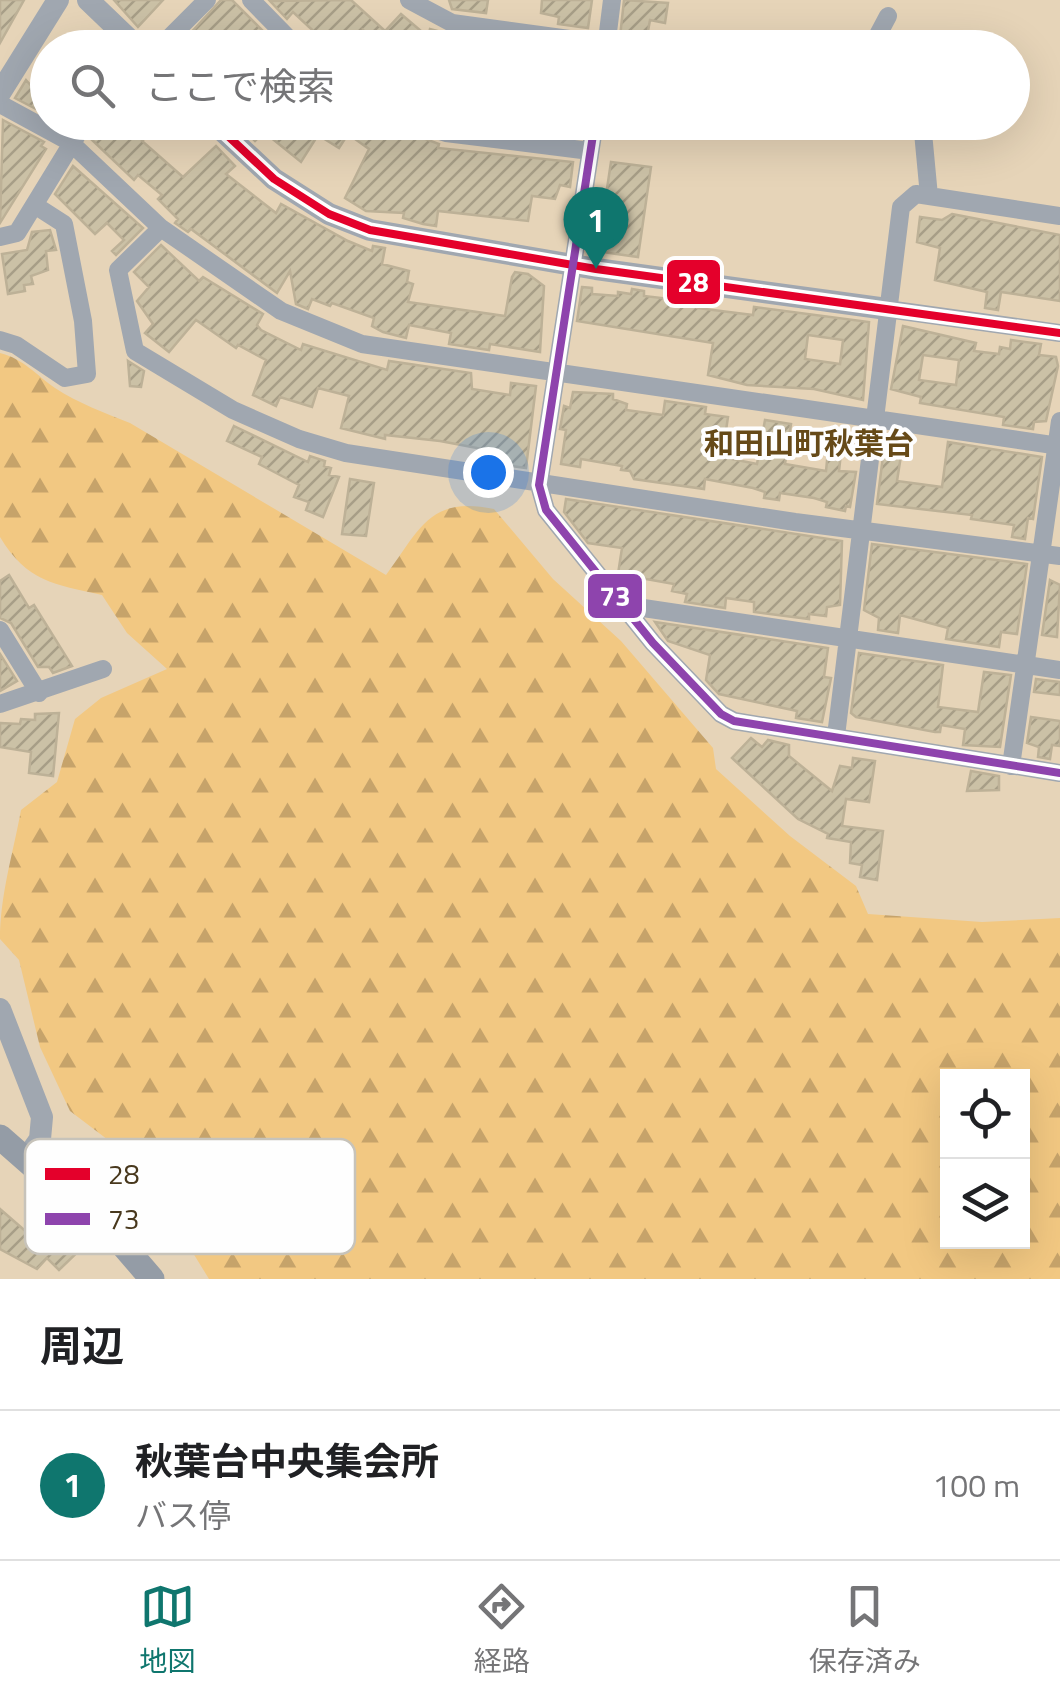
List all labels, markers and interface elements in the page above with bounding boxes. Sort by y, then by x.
search box [30,30,1030,140]
text: ここで検索 [145,57,335,115]
icon: search [65,58,120,113]
pin: 1 [564,186,628,269]
line badge: 28 [665,258,722,306]
text: 28 [677,260,709,303]
district label: 和田山町秋葉台 [704,420,914,466]
your location [463,447,514,498]
line badge: 73 [586,572,644,620]
text: 73 [599,574,631,617]
map controls [940,1069,1030,1249]
button: locate [940,1069,1030,1159]
legend [25,1139,355,1254]
text: 28 [108,1152,139,1195]
button: layers [940,1159,1030,1249]
text: 73 [108,1197,139,1240]
text: 周辺 [40,1313,124,1377]
text: 秋葉台中央集会所 [135,1432,439,1490]
text: 1 [64,1461,81,1509]
text: 100 m [932,1461,1020,1509]
text: バス停 [135,1491,231,1539]
tab: 地図 [139,1579,195,1682]
tab: 経路 [474,1579,530,1682]
tab: 保存済み [809,1579,921,1682]

